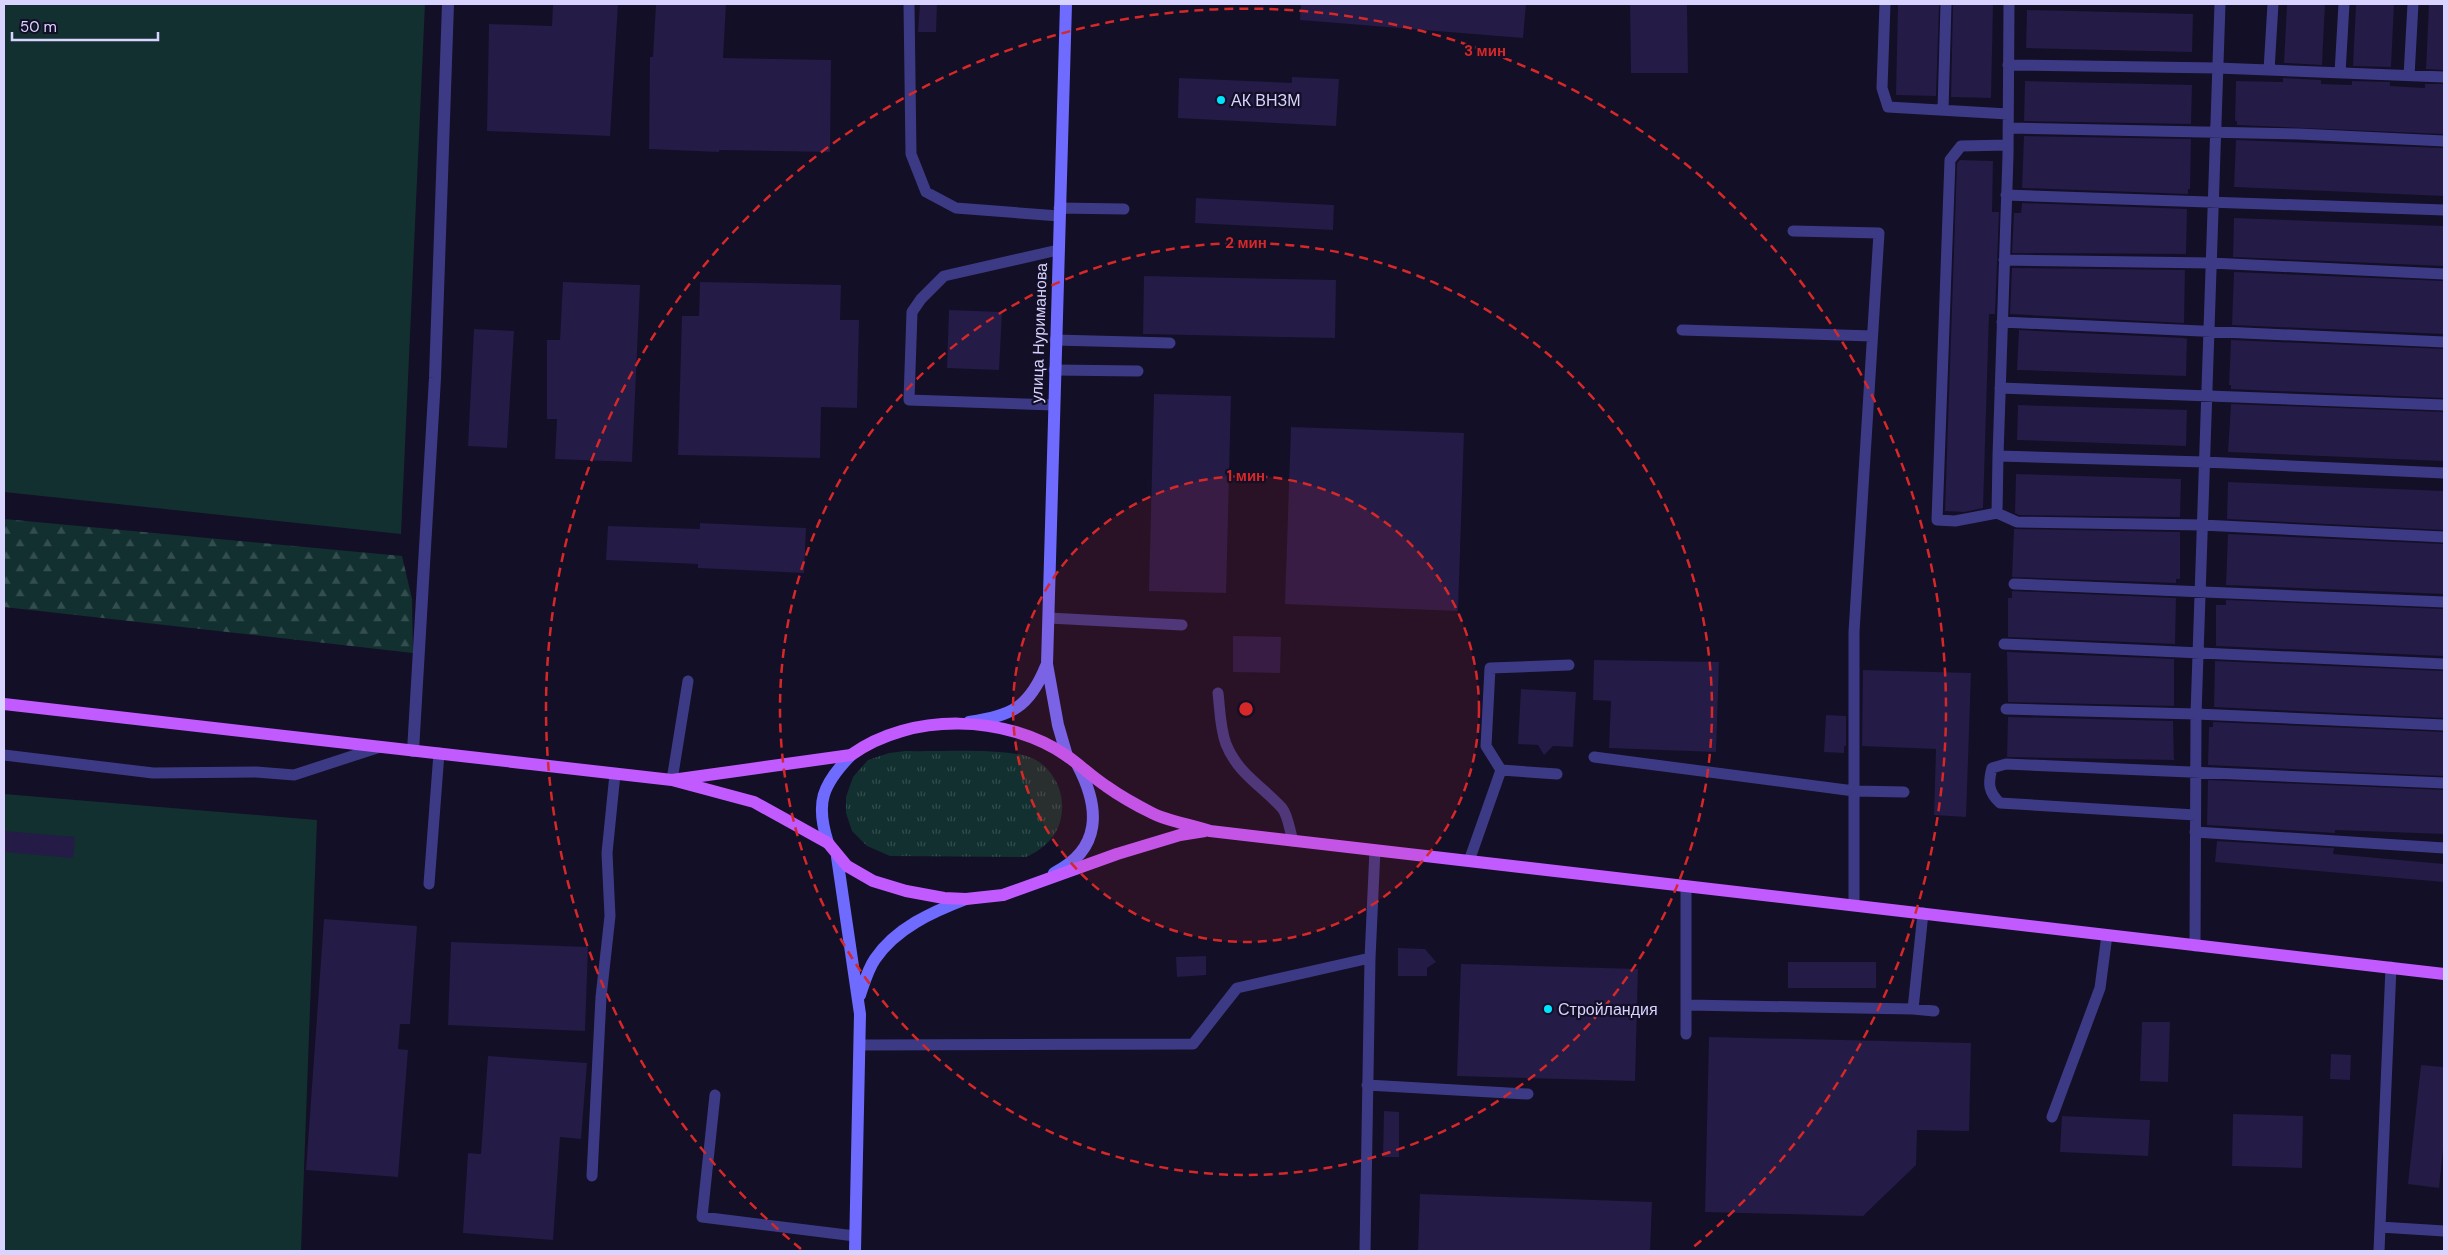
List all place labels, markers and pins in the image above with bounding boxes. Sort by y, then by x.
place label: АК ВНЗМ [1231,90,1300,111]
marker: АК ВНЗМ [1215,94,1227,106]
centre of rings [1237,700,1255,718]
place label: Стройландия [1558,999,1658,1020]
marker: Стройландия [1542,1003,1554,1015]

